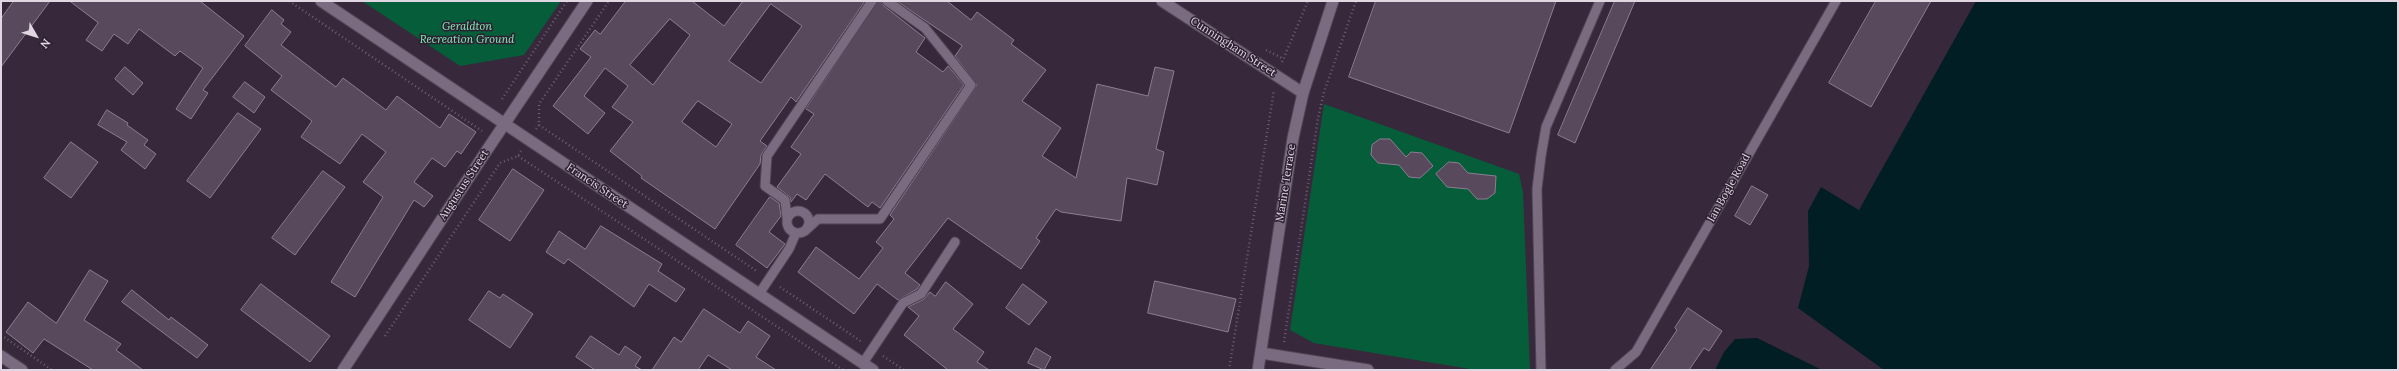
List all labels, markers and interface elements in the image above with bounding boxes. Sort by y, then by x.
street label: Cunningham Street [1188,14,1278,80]
north arrow [16,16,56,56]
park label: Geraldton Recreation Ground [420,20,514,46]
text: N [37,36,53,51]
street label: Marine Terrace [1273,143,1299,223]
street label: Augustus Street [436,147,492,223]
street label: Ian Bogle Road [1705,152,1753,224]
street label: Francis Street [564,161,630,211]

